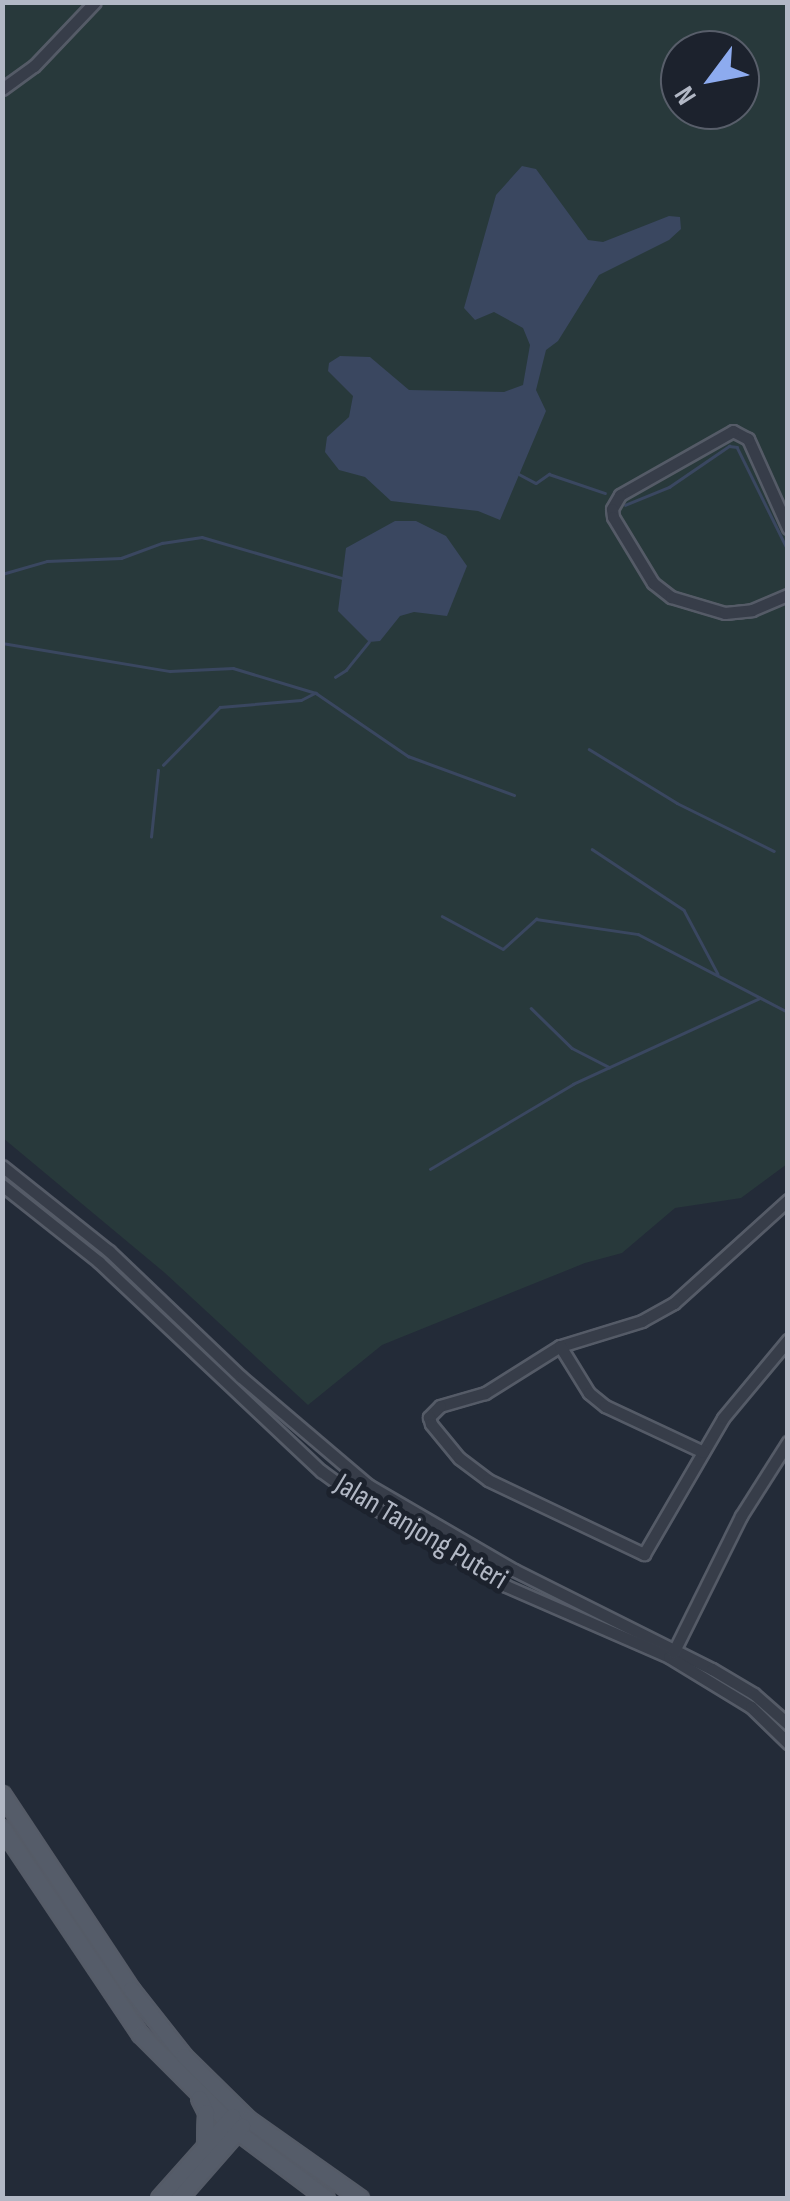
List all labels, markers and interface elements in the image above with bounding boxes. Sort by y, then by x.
north arrow [660,30,760,130]
text: N [668,80,704,110]
street label: Jalan Tanjong Puteri [328,1466,514,1598]

